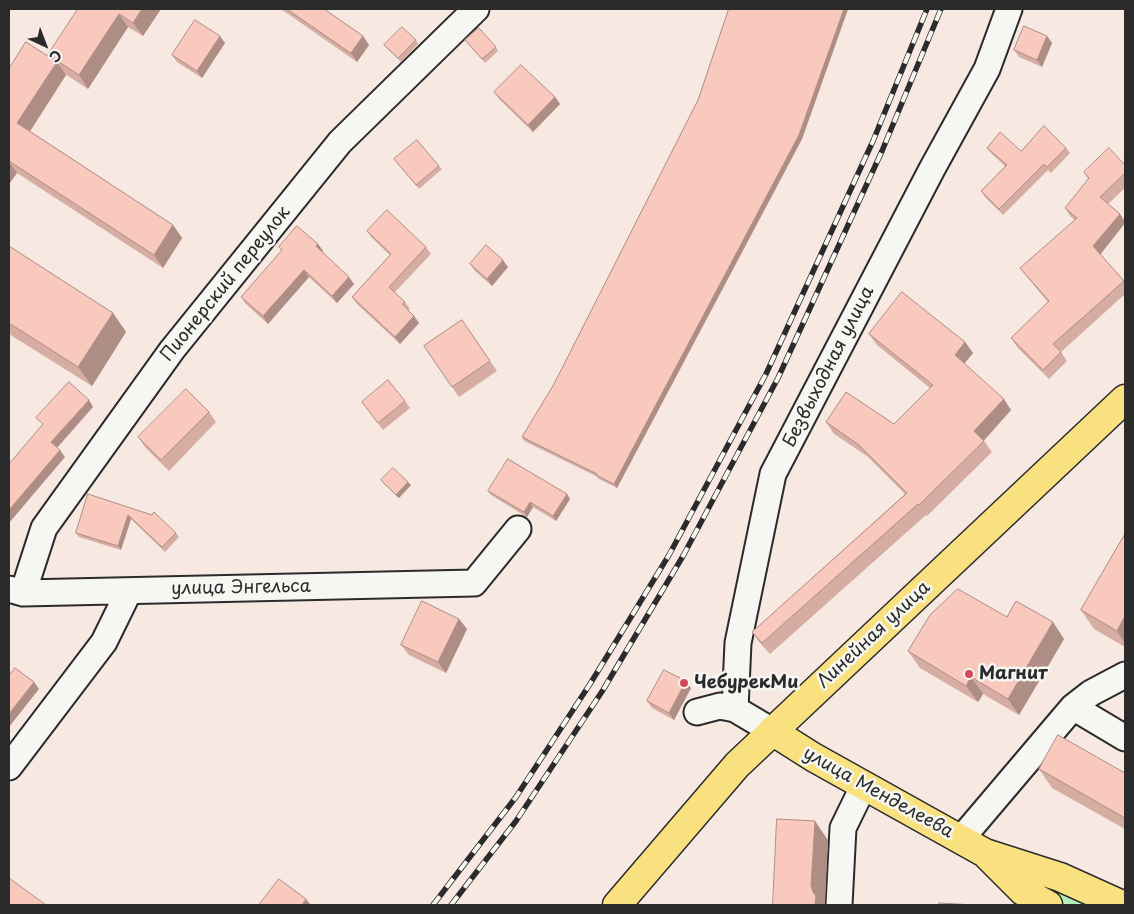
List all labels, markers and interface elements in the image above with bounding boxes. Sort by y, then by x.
north arrow [20,20,70,70]
text: С [45,45,67,68]
street label: Пионерский переулок [157,202,295,366]
street label: Безвыходная улица [779,283,879,451]
street label: улица Энгельса [171,576,311,600]
street label: Линейная улица [813,577,935,693]
place label: Магнит [979,663,1047,685]
marker: Магнит [963,668,975,680]
place label: ЧебурекМи [694,672,798,694]
marker: ЧебурекМи [678,677,690,689]
street label: улица Менделеева [799,743,957,843]

